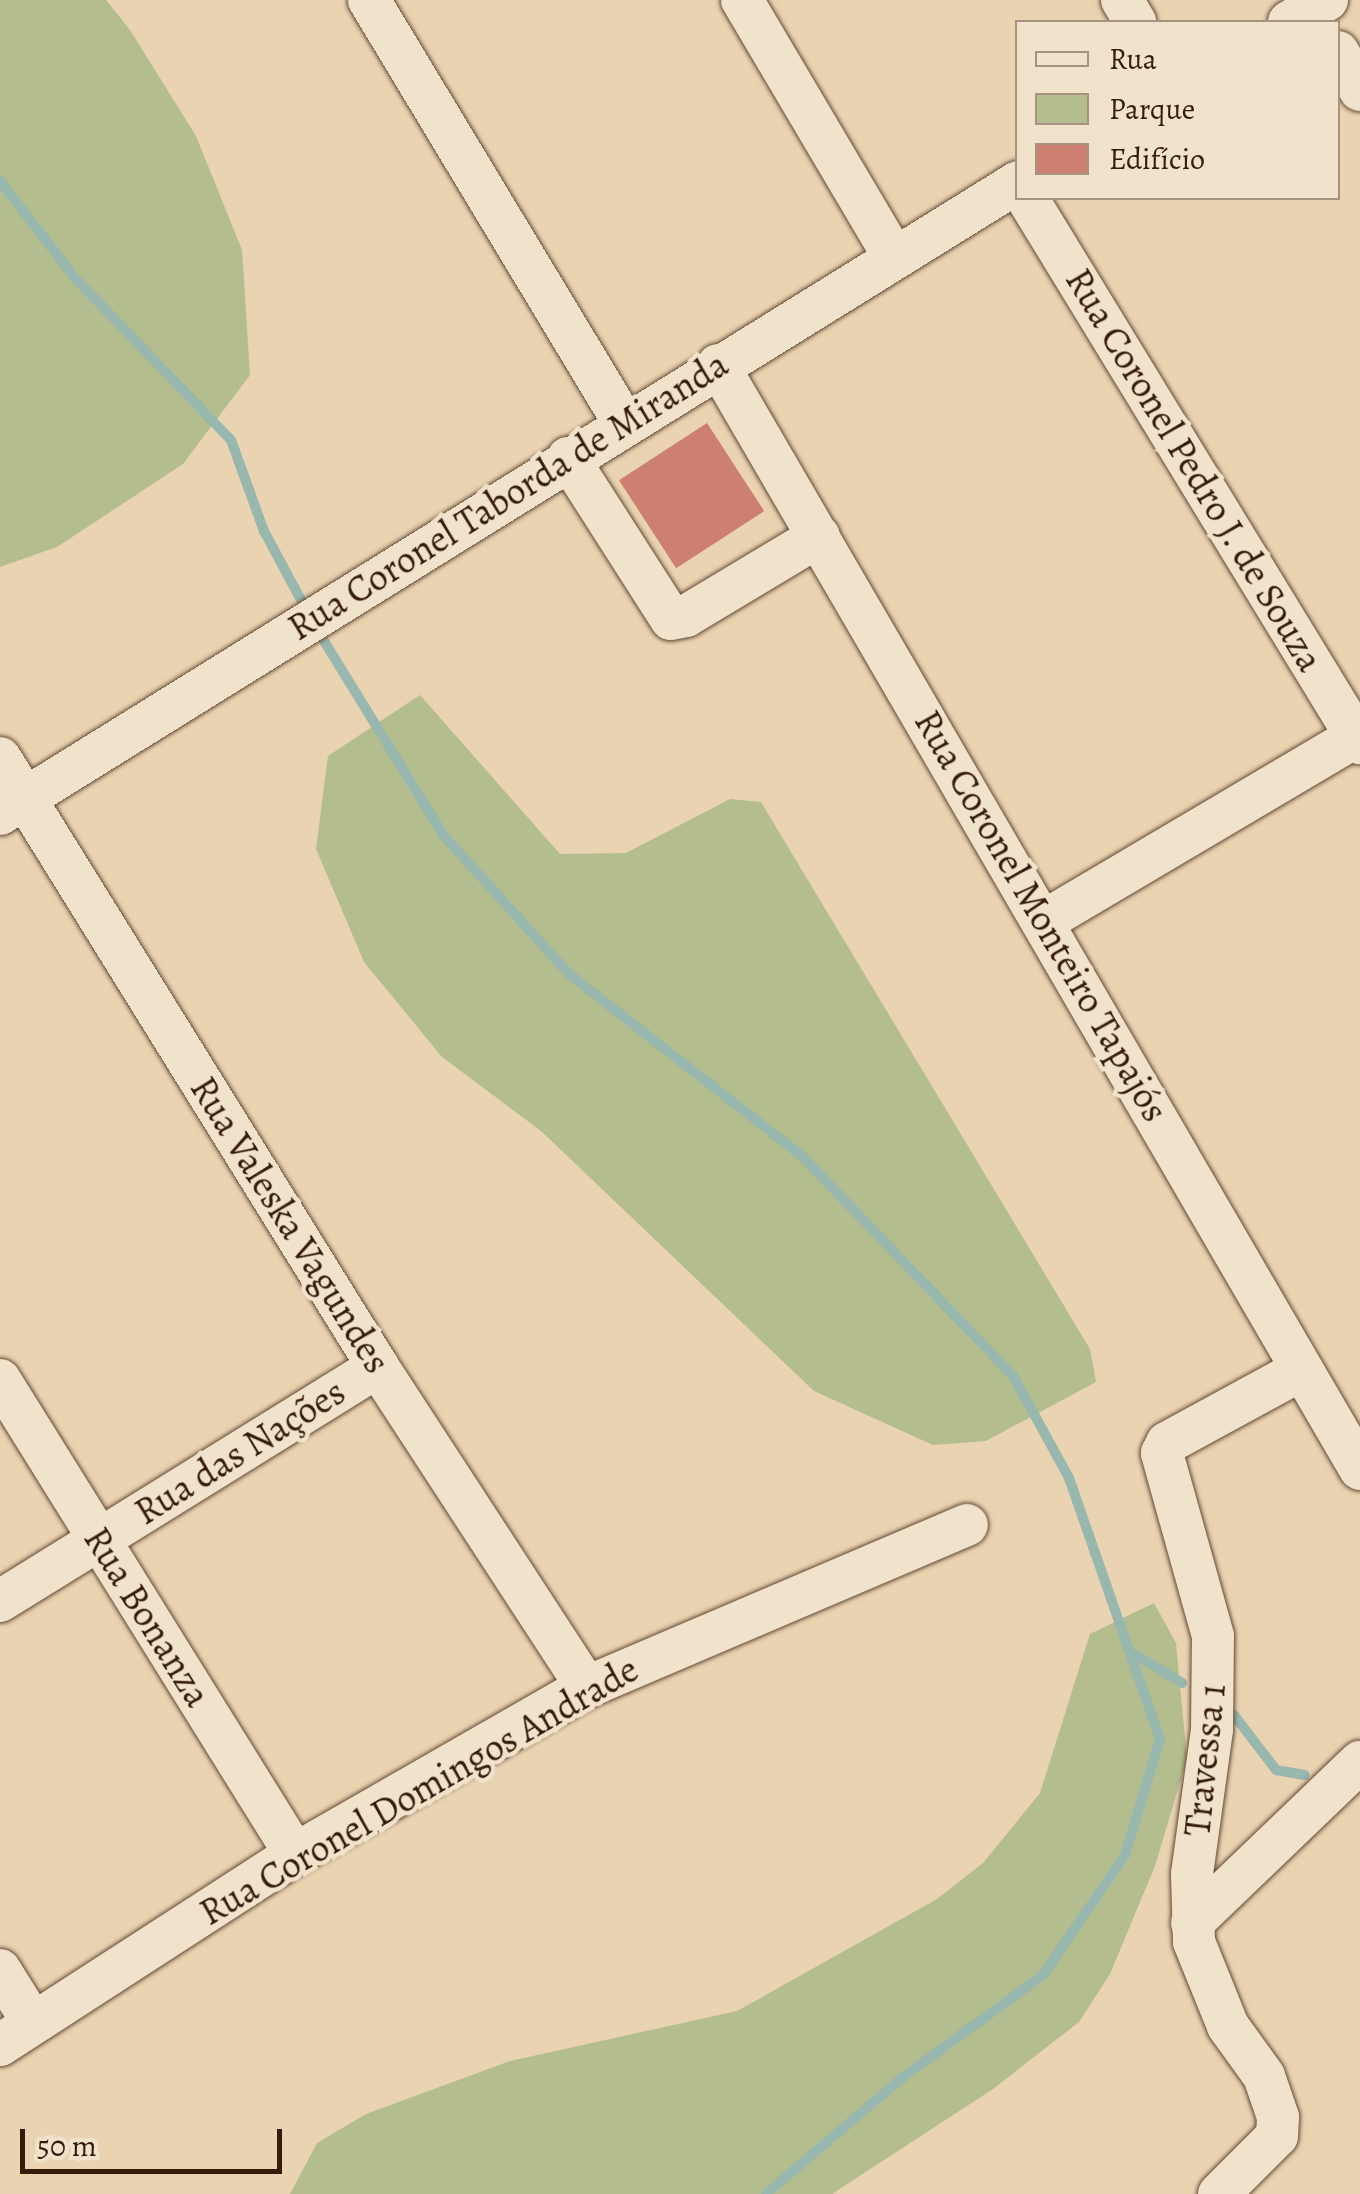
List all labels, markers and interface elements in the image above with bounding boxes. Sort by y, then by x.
legend [1015,20,1340,200]
text: Rua [1109,39,1157,79]
text: Parque [1109,89,1195,129]
text: Edifício [1109,139,1205,179]
street label: Rua Coronel Pedro J. de Souza [1055,260,1333,680]
street label: Rua Coronel Taborda de Miranda [279,341,737,651]
street label: Rua Coronel Monteiro Tapajós [904,702,1178,1130]
street label: Rua Valeska Vagundes [180,1068,400,1382]
street label: Rua das Nações [126,1369,354,1535]
street label: Rua Bonanza [74,1519,220,1715]
street label: Rua Coronel Domingos Andrade [191,1646,647,1936]
street label: Travessa 1 [1174,1682,1236,1838]
scale bar [25,2109,288,2171]
text: 50 m [37,2126,97,2166]

